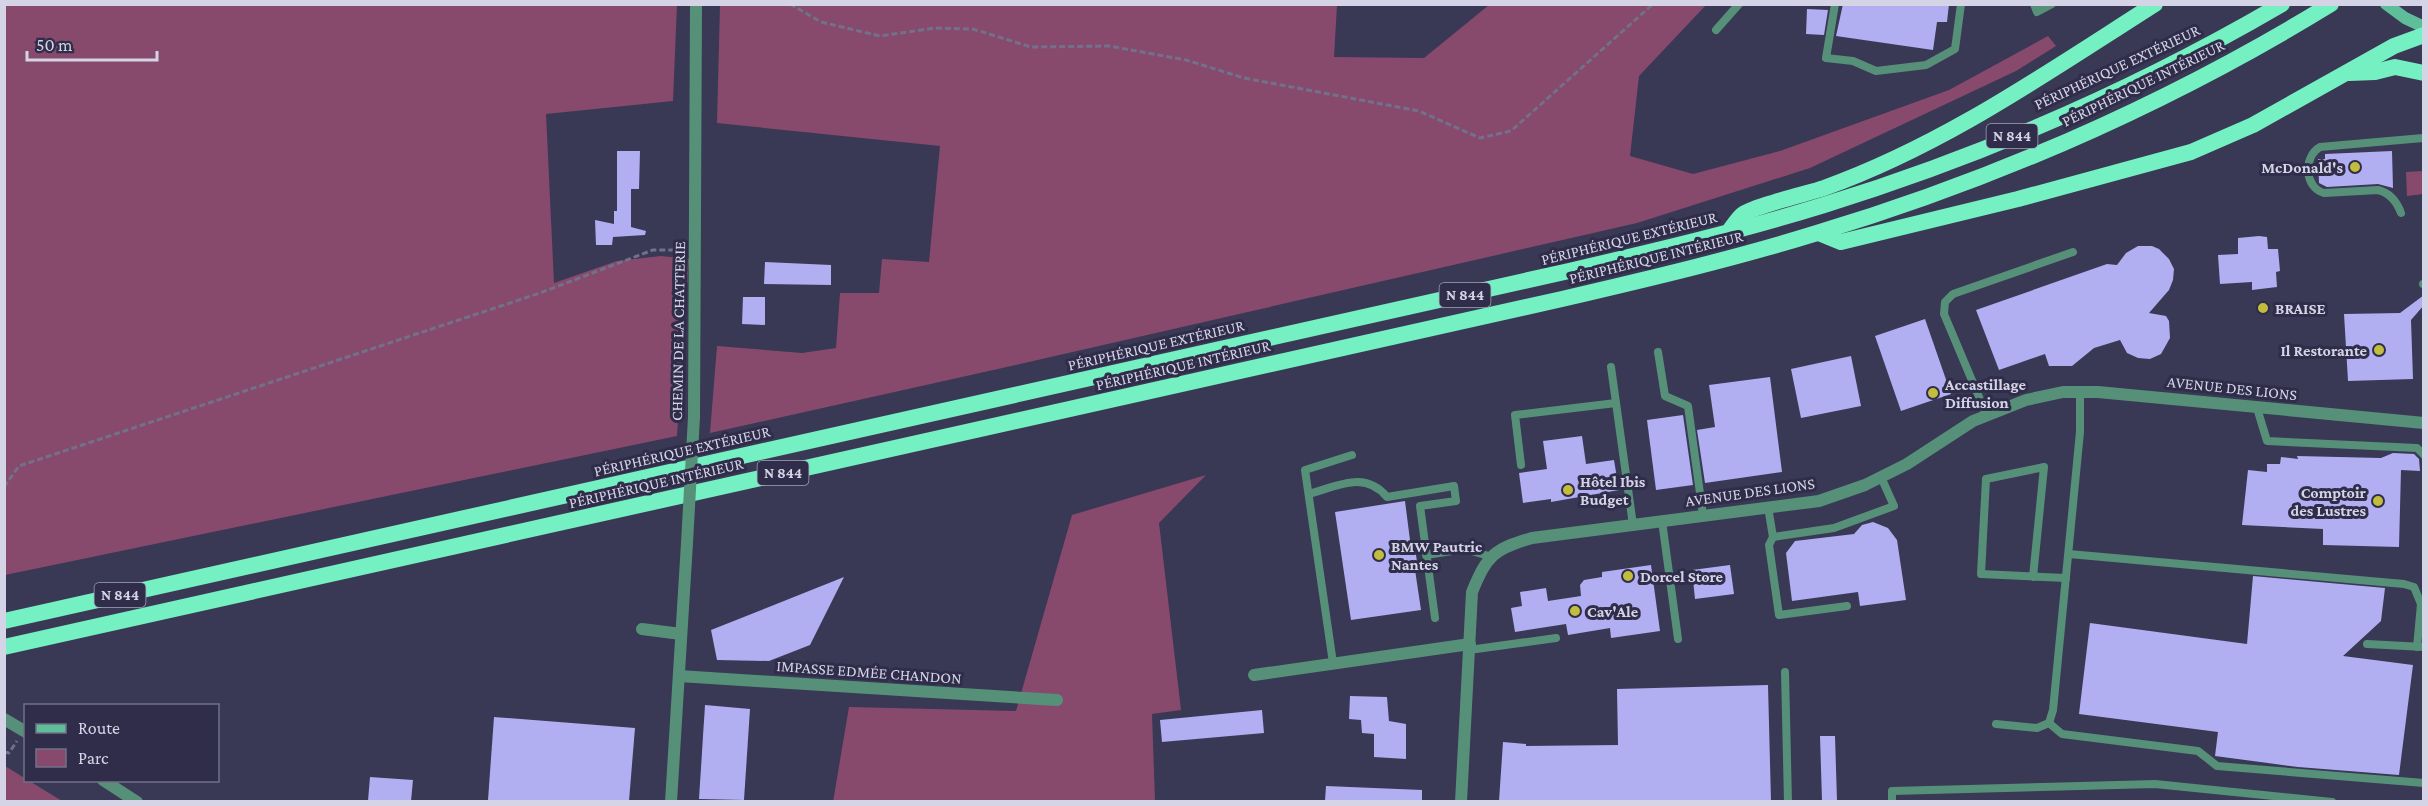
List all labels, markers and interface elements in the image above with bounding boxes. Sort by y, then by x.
street label: PÉRIPHÉRIQUE EXTÉRIEUR [2032,21,2202,113]
scale bar [27,24,158,62]
text: 50 m [36,35,73,55]
street label: PÉRIPHÉRIQUE INTÉRIEUR [2059,36,2227,130]
road number: N 844 [1986,124,2038,148]
place label: McDonald's [2261,159,2343,176]
marker: McDonald's [2348,160,2362,174]
street label: PÉRIPHÉRIQUE EXTÉRIEUR [1539,208,1719,268]
street label: PÉRIPHÉRIQUE INTÉRIEUR [1567,227,1745,287]
street label: CHEMIN DE LA CHATTERIE [668,241,688,421]
road number: N 844 [1440,283,1490,307]
place label: BRAISE [2275,300,2325,317]
marker: BRAISE [2256,301,2270,315]
street label: PÉRIPHÉRIQUE EXTÉRIEUR [1066,316,1246,374]
street label: PÉRIPHÉRIQUE INTÉRIEUR [1094,337,1272,393]
place label: Il Restorante [2280,342,2368,359]
marker: Il Restorante [2372,343,2386,357]
street label: AVENUE DES LIONS [2166,373,2298,403]
place label: Accastillage Diffusion [1944,376,2027,411]
marker: Accastillage Diffusion [1926,386,1940,400]
street label: PÉRIPHÉRIQUE EXTÉRIEUR [592,422,772,480]
street label: PÉRIPHÉRIQUE INTÉRIEUR [567,455,745,511]
road number: N 844 [758,461,808,485]
place label: Hôtel Ibis Budget [1580,473,1646,508]
street label: AVENUE DES LIONS [1684,474,1816,510]
marker: Hôtel Ibis Budget [1561,483,1575,497]
place label: Comptoir des Lustres [2290,484,2367,519]
marker: Comptoir des Lustres [2371,494,2385,508]
place label: BMW Pautric Nantes [1391,538,1482,573]
marker: BMW Pautric Nantes [1372,548,1386,562]
place label: Dorcel Store [1640,568,1724,585]
marker: Dorcel Store [1621,569,1635,583]
road number: N 844 [94,583,146,607]
place label: Cav'Ale [1587,603,1639,620]
marker: Cav'Ale [1568,604,1582,618]
street label: IMPASSE EDMÉE CHANDON [776,657,962,687]
legend [24,704,219,782]
text: Route [78,718,120,738]
text: Parc [78,748,109,768]

